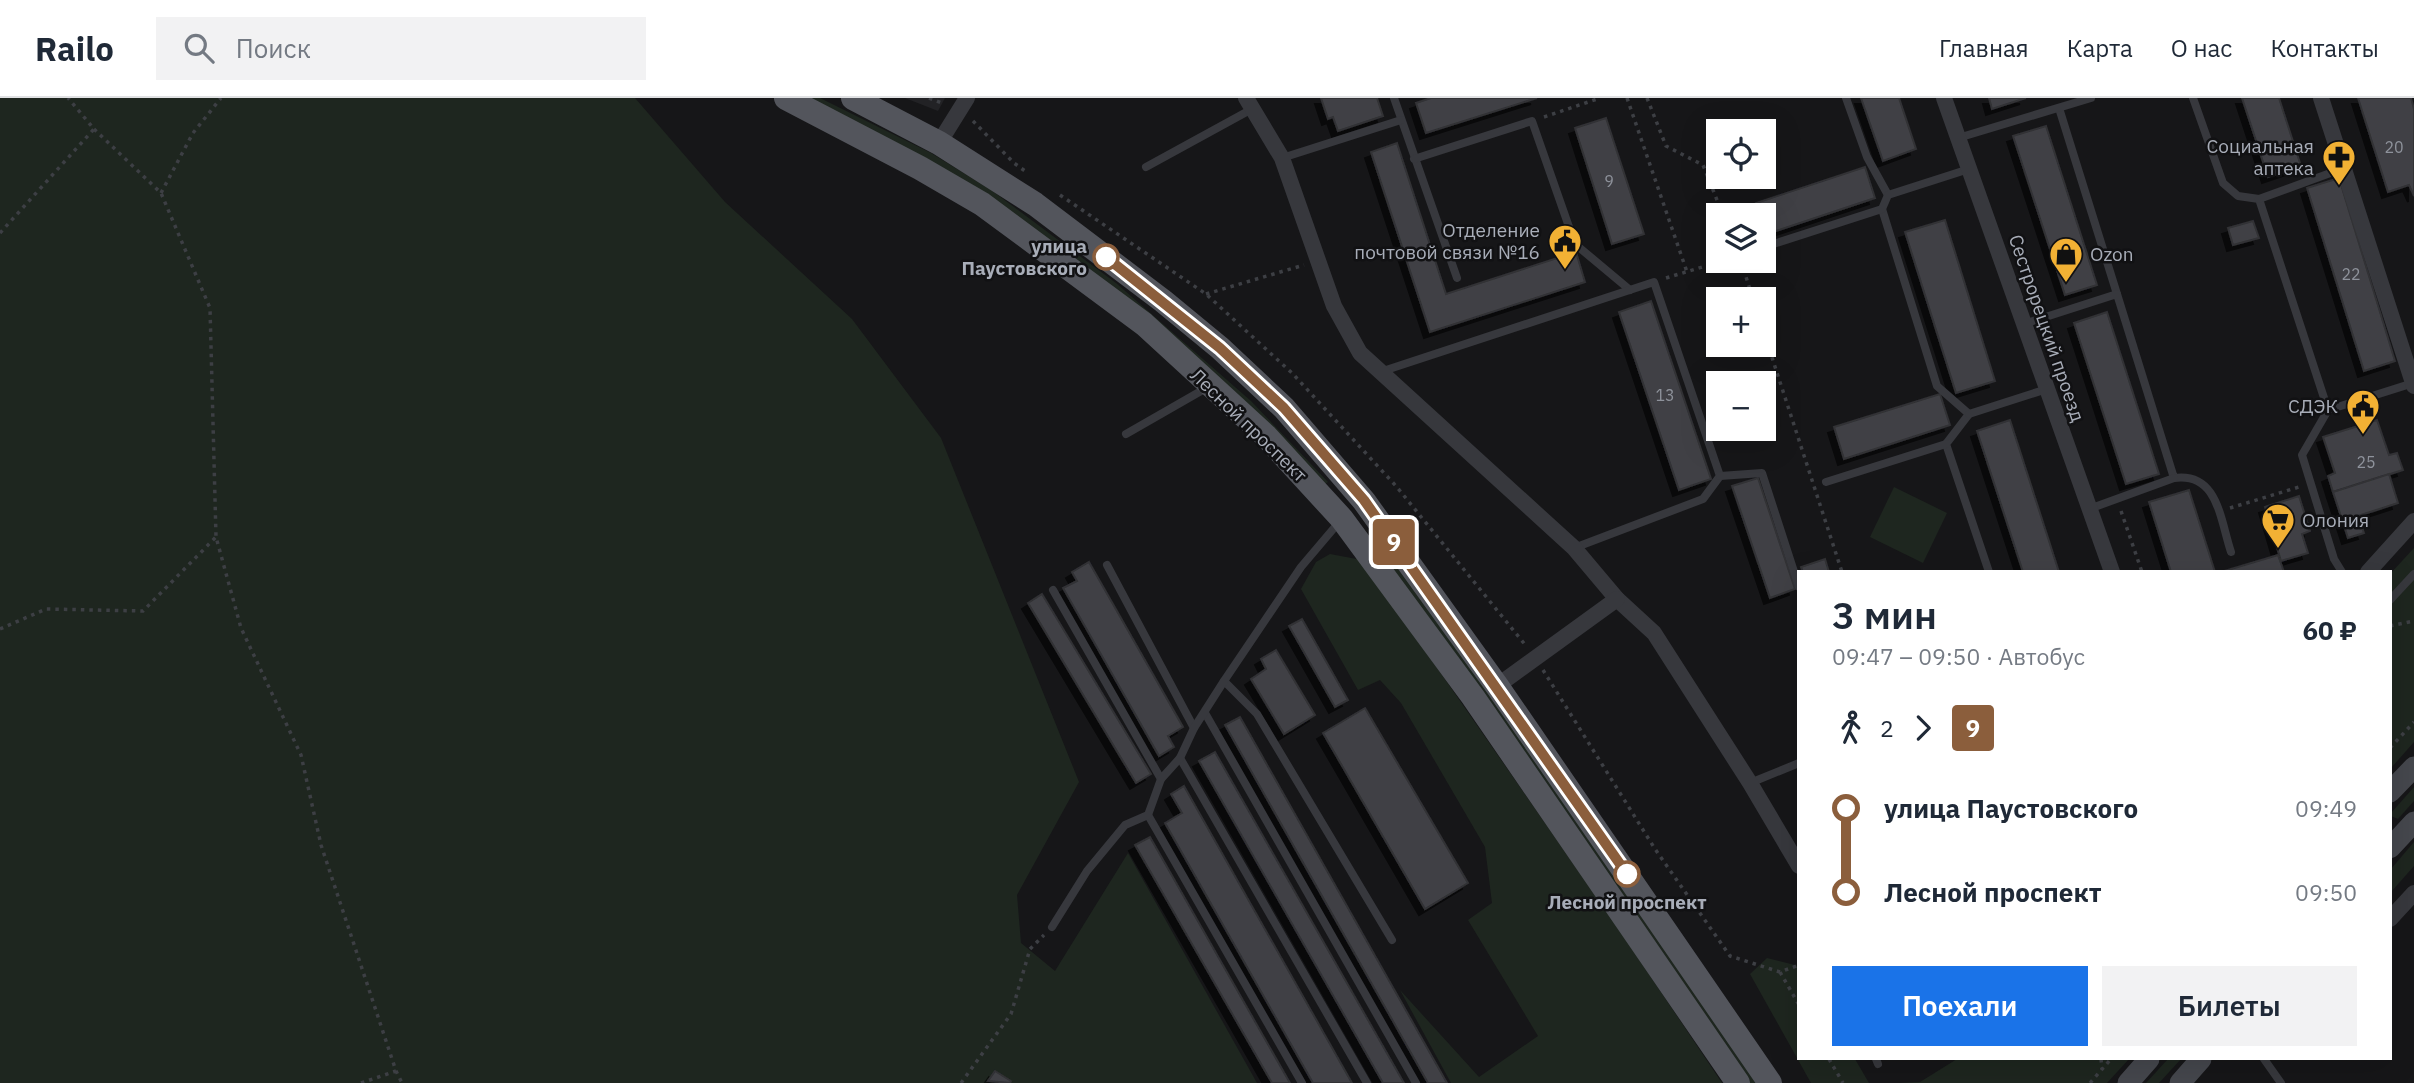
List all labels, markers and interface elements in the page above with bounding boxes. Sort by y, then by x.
search box [156,17,646,80]
text: Railo [35,27,114,70]
icon: search [180,29,218,67]
text: Поиск [236,31,311,65]
text: Главная [1939,32,2029,64]
text: Карта [2067,32,2133,64]
text: О нас [2171,32,2232,64]
text: Контакты [2270,32,2379,64]
map controls [1706,119,1776,441]
button: locate [1706,119,1776,189]
place label: Социальная аптека [2207,134,2314,180]
house number: 20 [2384,137,2404,157]
pharmacy icon: Социальная аптека [2320,138,2358,187]
house number: 9 [1604,171,1614,191]
button: layers [1706,203,1776,273]
place label: Отделение почтовой связи №16 [1354,218,1540,264]
public building icon: Отделение почтовой связи №16 [1546,222,1584,271]
street label: Сестрорецкий проезд [2004,231,2090,425]
place label: улица Паустовского [961,234,1087,280]
shop icon: Ozon [2047,235,2085,284]
place label: Ozon [2090,242,2134,266]
marker: улица Паустовского [1093,244,1119,270]
house number: 22 [2341,264,2361,284]
button: + [1706,287,1776,357]
street label: Лесной проспект [1186,363,1312,487]
button: − [1706,371,1776,441]
house number: 13 [1655,385,1675,405]
public building icon: СДЭК [2344,387,2382,436]
place label: СДЭК [2288,394,2338,418]
house number: 25 [2356,452,2376,472]
supermarket icon: Олония [2259,501,2297,550]
place label: Олония [2302,508,2369,532]
line badge: 9 [1371,519,1417,565]
text: 9 [1387,526,1401,558]
text: 3 мин [1832,590,1937,639]
text: 60 ₽ [2302,613,2357,647]
text: 09:47 – 09:50 · Автобус [1832,641,2085,671]
icon: walk [1832,709,1870,747]
icon: forward [1904,709,1942,747]
text: 9 [1966,712,1980,744]
text: 2 [1880,713,1894,743]
text: улица Паустовского [1884,791,2138,825]
text: 09:49 [2295,793,2357,823]
marker: Лесной проспект [1614,861,1640,887]
text: Лесной проспект [1884,875,2102,909]
text: 09:50 [2295,877,2357,907]
place label: Лесной проспект [1547,890,1707,914]
button: Поехали [1832,966,2088,1046]
button: Билеты [2102,966,2357,1046]

